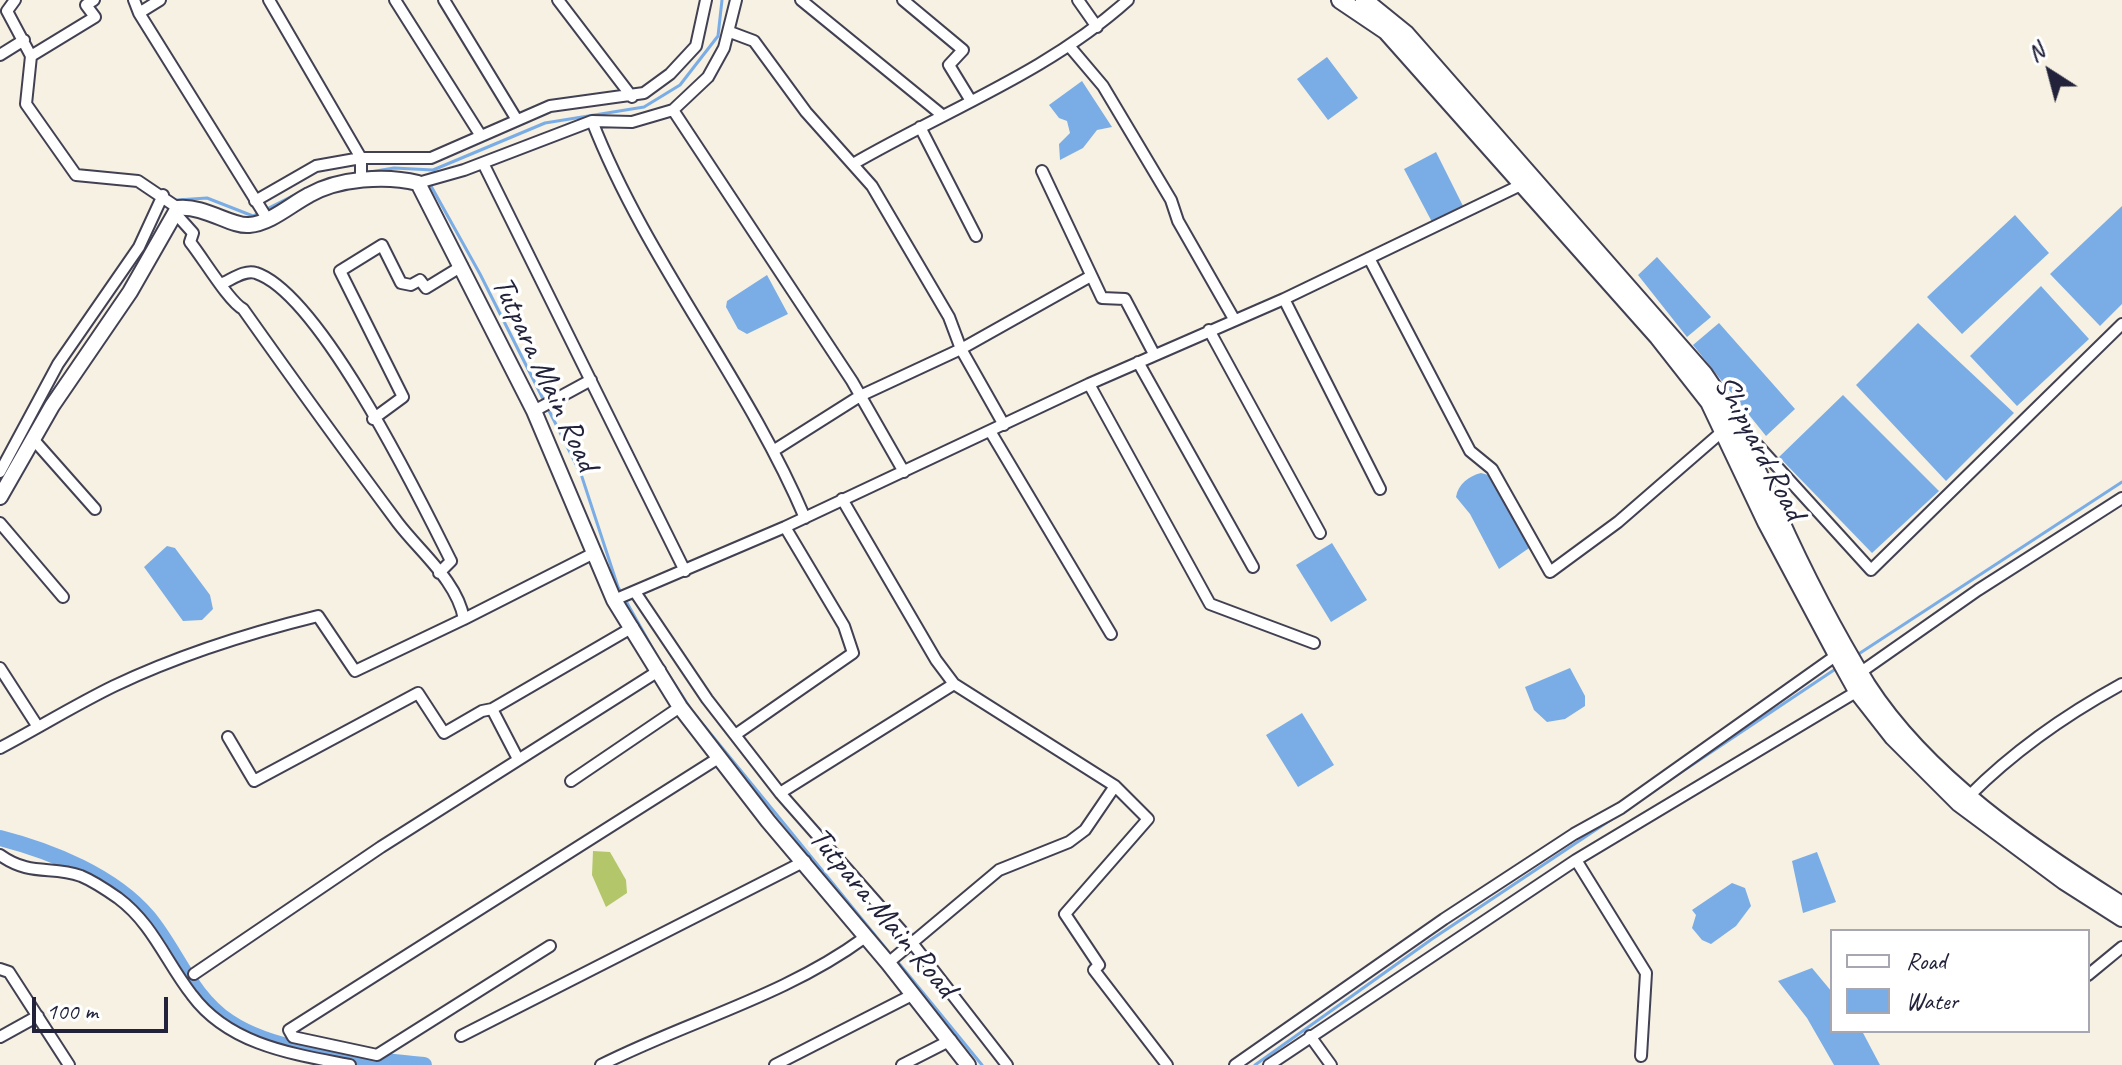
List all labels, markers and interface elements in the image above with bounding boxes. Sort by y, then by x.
north arrow [2010,32,2090,112]
text: N [2022,37,2050,68]
street label: Tutpara Main Road [482,271,606,477]
street label: Shipyard Road [1705,369,1813,527]
street label: Tutpara Main Road [800,820,964,1006]
legend [1830,929,2090,1033]
text: Road [1906,946,1946,976]
scale bar [36,981,172,1031]
text: Water [1906,986,1958,1016]
text: 100 m [46,996,98,1026]

